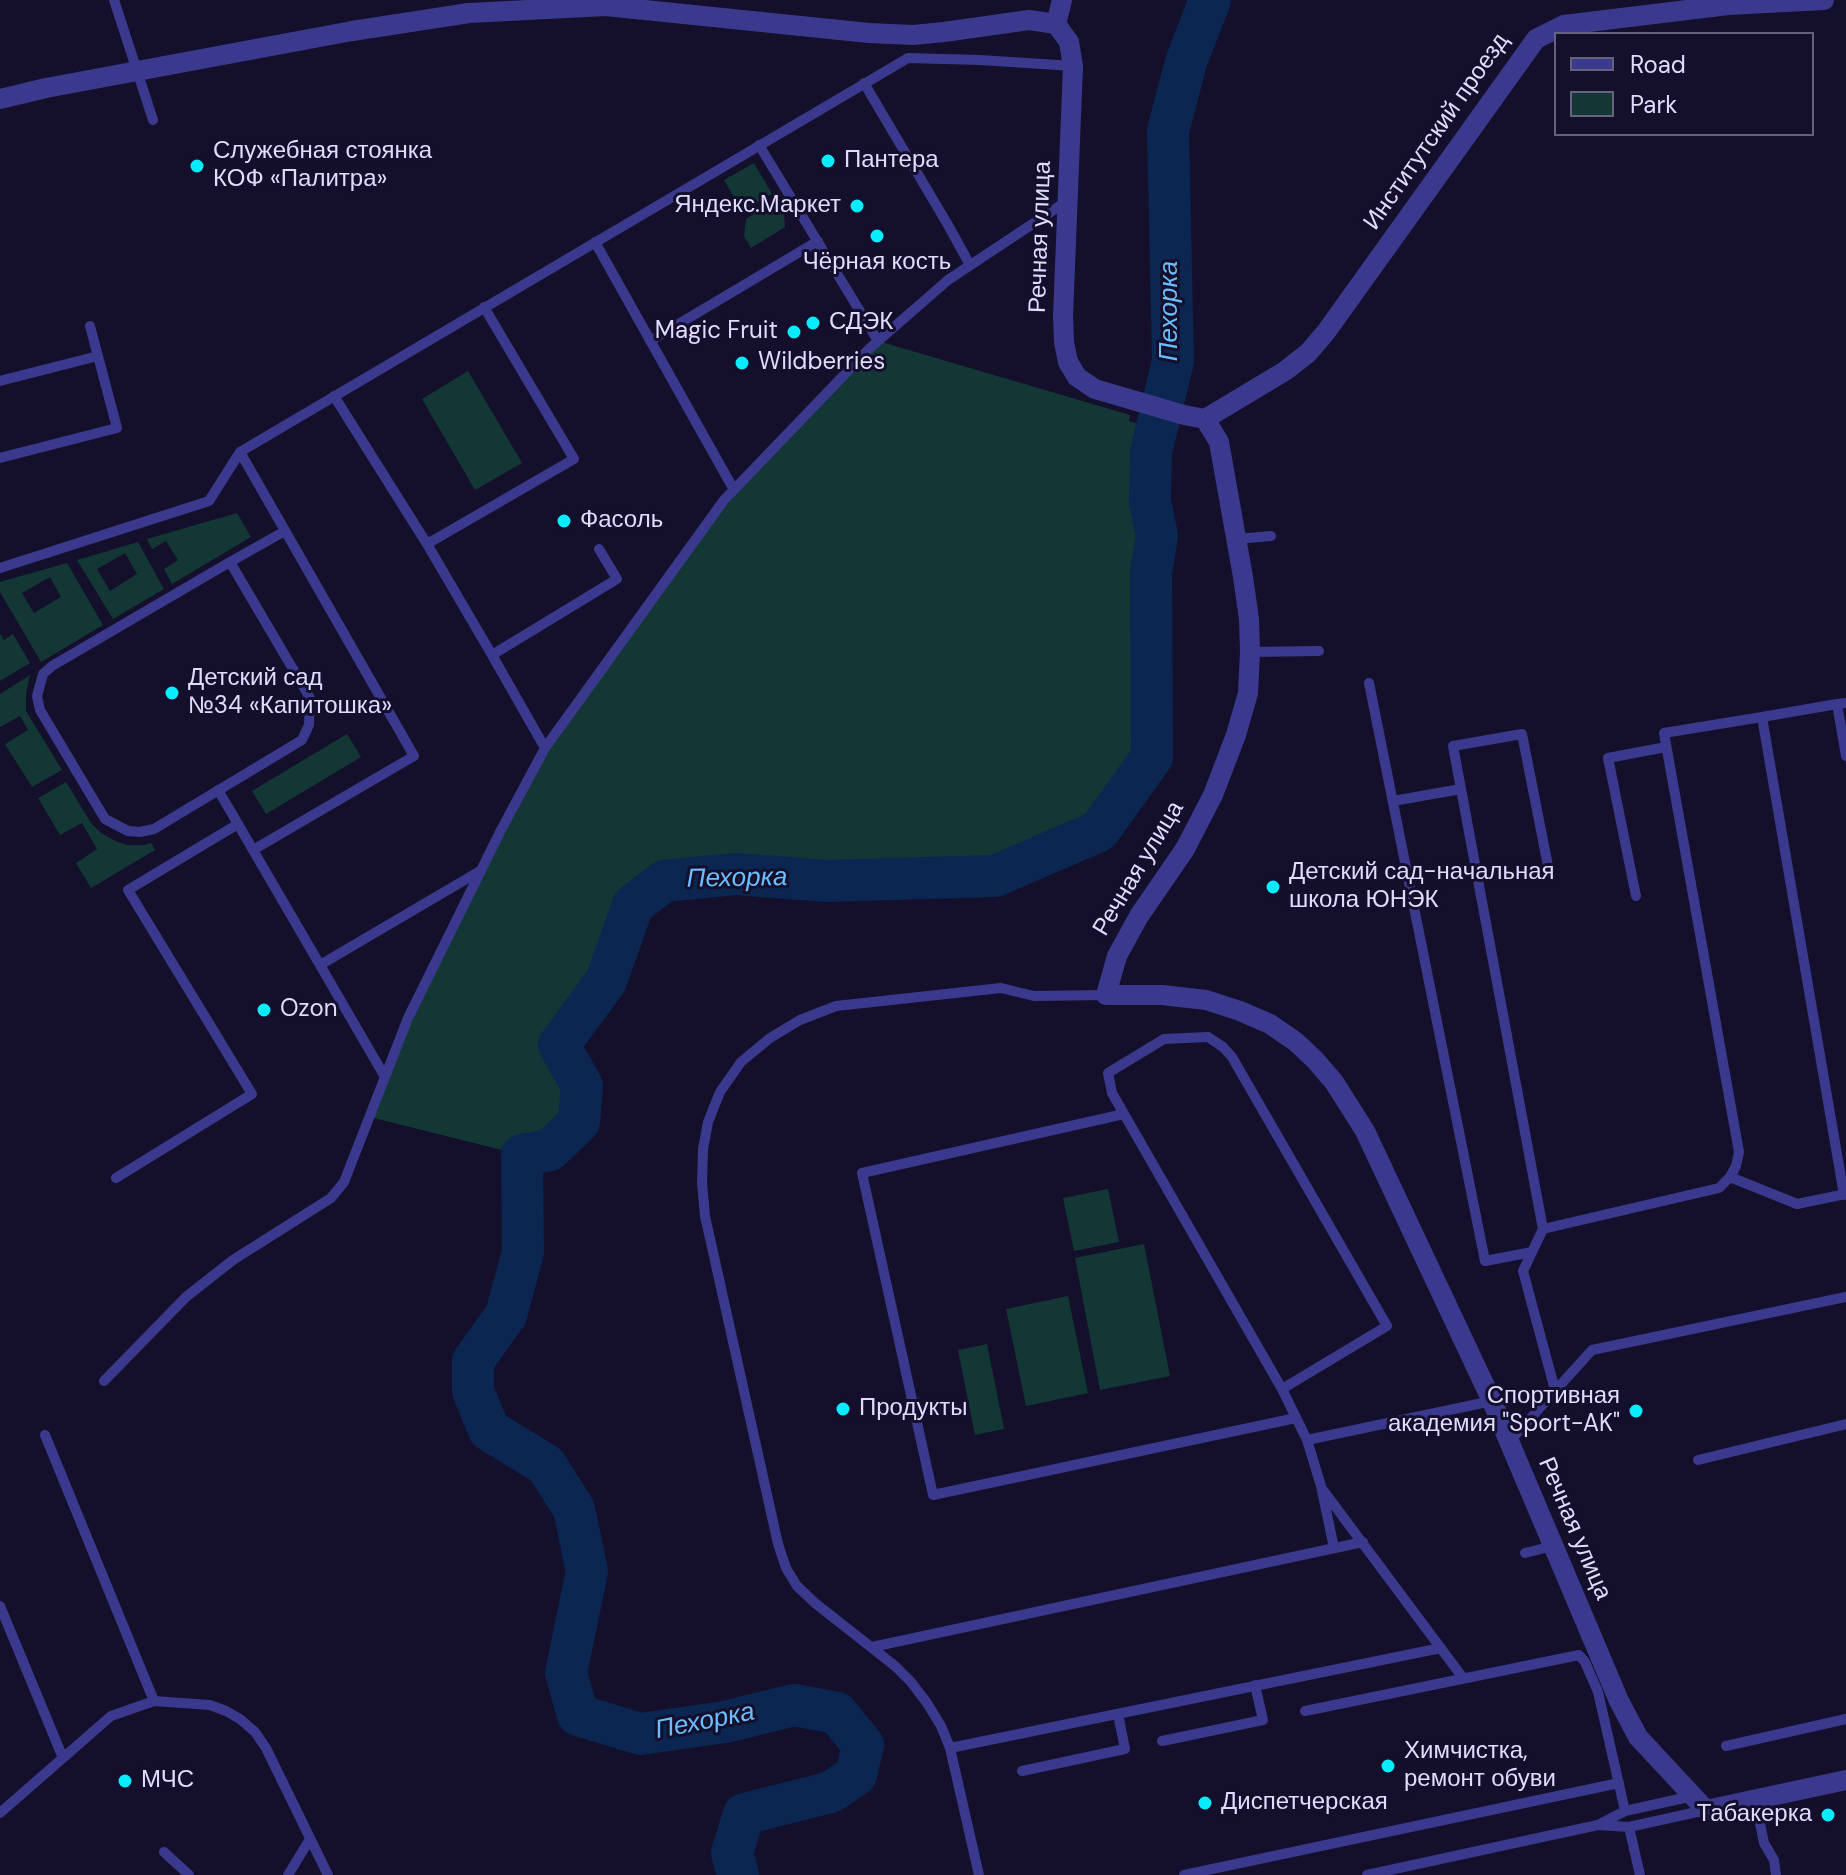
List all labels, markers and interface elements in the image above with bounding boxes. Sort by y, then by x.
street label: Институтский проезд [1358,28,1516,236]
legend [1554,32,1814,136]
text: Road [1630,49,1686,80]
text: Park [1630,89,1677,120]
place label: Служебная стоянка КОФ «Палитра» [213,138,432,194]
place label: Пантера [844,147,939,175]
marker: Пантера [819,152,837,170]
marker: Служебная стоянка КОФ «Палитра» [188,157,206,175]
street label: Речная улица [1024,161,1058,313]
place label: Яндекс.Маркет [674,192,841,220]
marker: Яндекс.Маркет [848,197,866,215]
marker: Чёрная кость [868,227,886,245]
place label: Чёрная кость [803,249,951,277]
water label: Пехорка [1154,261,1186,361]
place label: СДЭК [829,309,893,337]
marker: СДЭК [804,314,822,332]
place label: Magic Fruit [655,318,778,346]
marker: Magic Fruit [785,323,803,341]
place label: Wildberries [758,349,885,377]
marker: Wildberries [733,354,751,372]
place label: Фасоль [580,507,663,535]
marker: Фасоль [555,512,573,530]
place label: Детский сад №34 «Капитошка» [188,665,392,721]
marker: Детский сад №34 «Капитошка» [163,684,181,702]
street label: Речная улица [1088,796,1190,942]
place label: Детский сад-начальная школа ЮНЭК [1289,859,1555,915]
water label: Пехорка [686,863,788,895]
marker: Детский сад-начальная школа ЮНЭК [1264,878,1282,896]
place label: Ozon [280,996,338,1024]
marker: Ozon [255,1001,273,1019]
place label: Спортивная академия "Sport-AK" [1388,1383,1620,1439]
place label: Продукты [859,1395,967,1423]
marker: Продукты [834,1400,852,1418]
marker: Спортивная академия "Sport-AK" [1627,1402,1645,1420]
street label: Речная улица [1531,1453,1617,1605]
water label: Пехорка [653,1697,757,1747]
place label: Химчистка, ремонт обуви [1404,1738,1556,1794]
marker: Химчистка, ремонт обуви [1379,1757,1397,1775]
place label: МЧС [141,1767,194,1795]
marker: МЧС [116,1772,134,1790]
place label: Диспетчерская [1221,1789,1388,1817]
marker: Диспетчерская [1196,1794,1214,1812]
place label: Табакерка [1697,1801,1812,1829]
marker: Табакерка [1819,1806,1837,1824]

